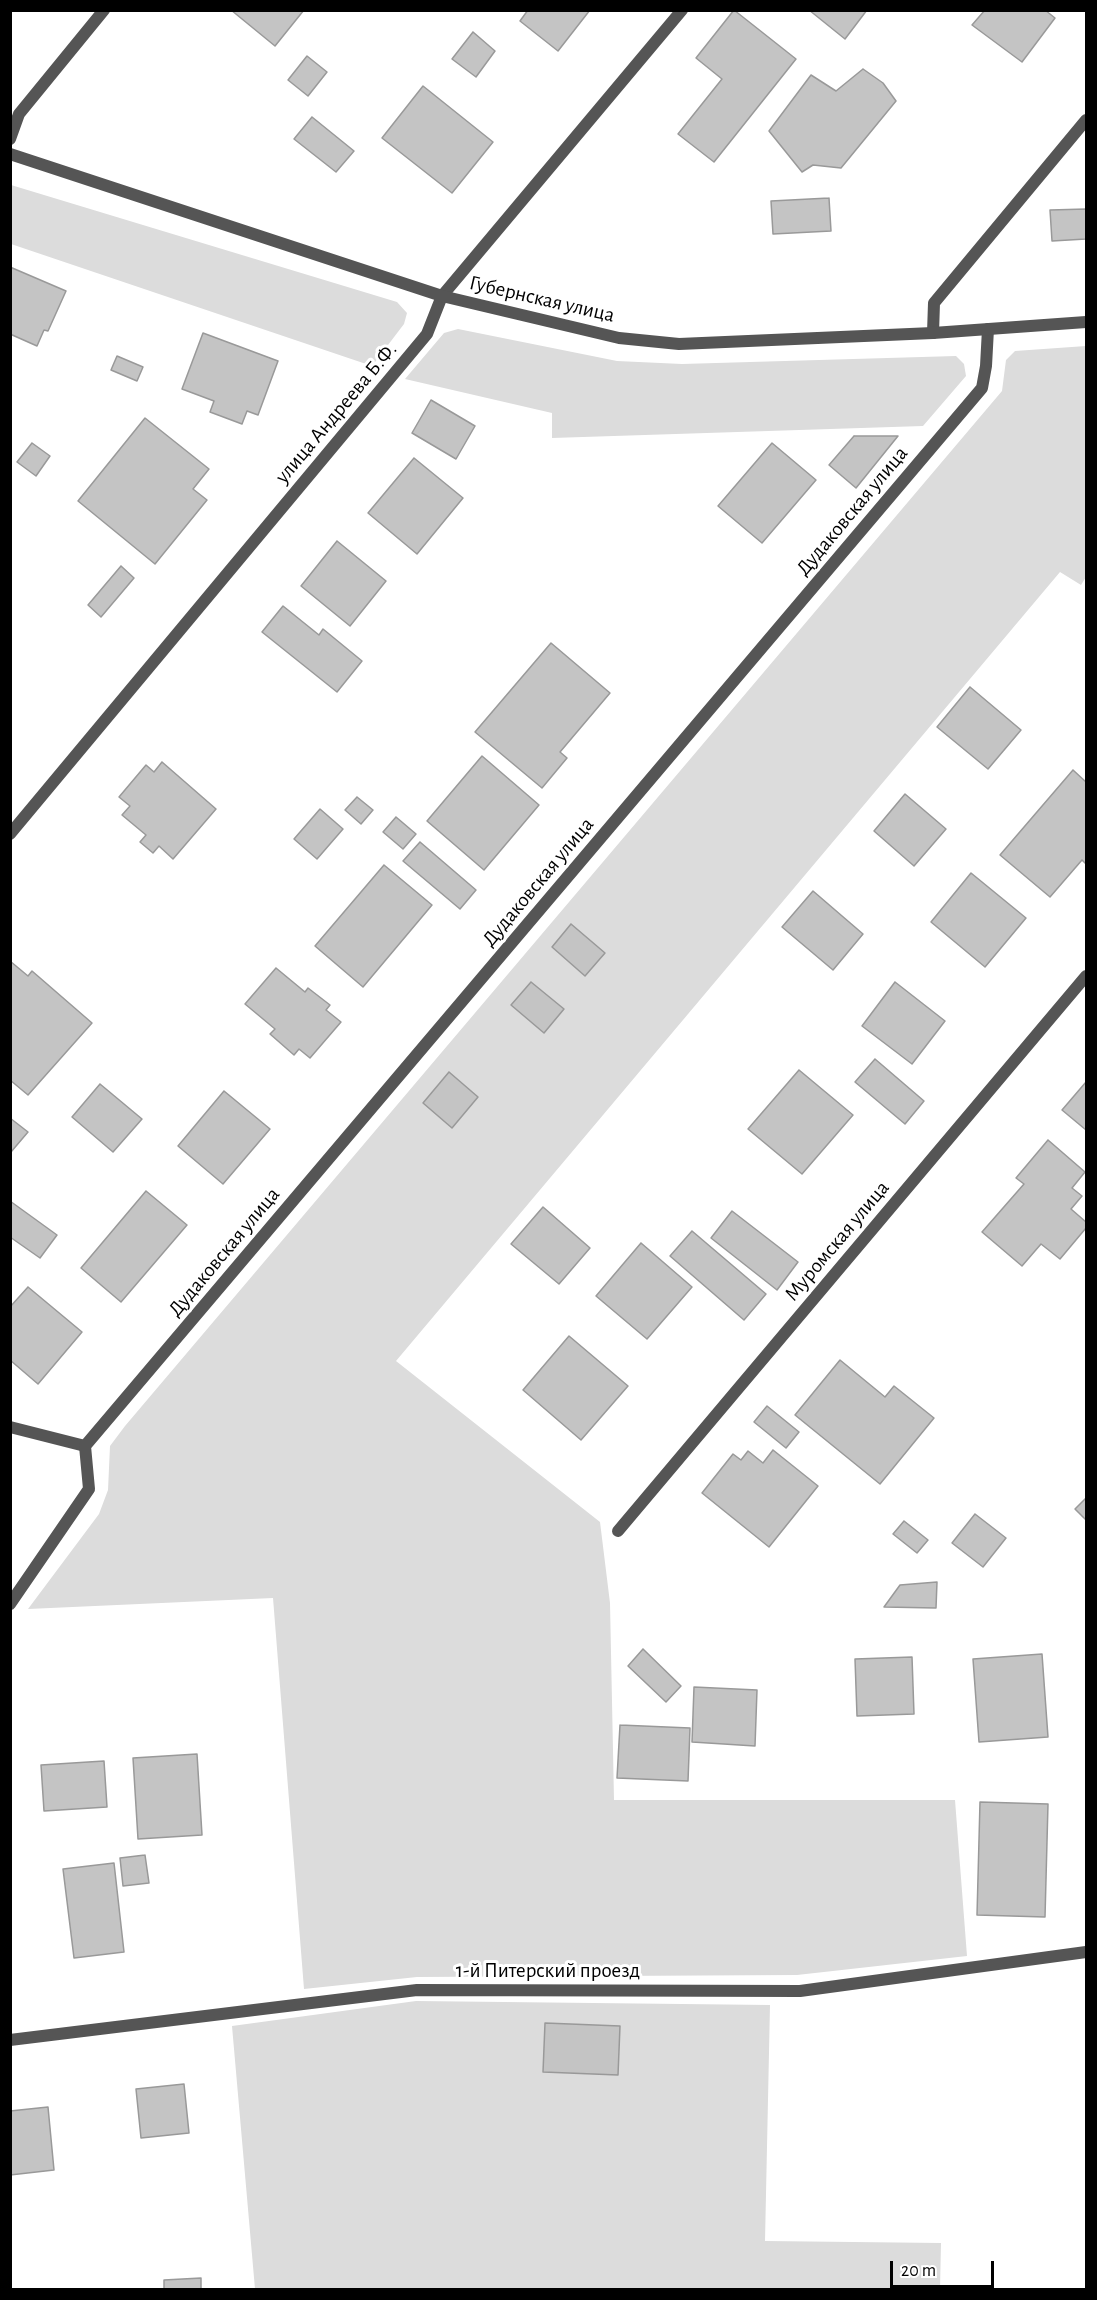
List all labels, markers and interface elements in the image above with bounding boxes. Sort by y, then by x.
street label: Губернская улица [467,270,617,328]
street label: улица Андреева Б.Ф. [270,337,402,489]
street label: Дудаковская улица [791,441,913,581]
street label: Дудаковская улица [477,812,599,952]
street label: Муромская улица [779,1176,895,1306]
street label: Дудаковская улица [163,1182,285,1322]
street label: 1-й Питерский проезд [456,1958,640,1984]
scale bar [893,2249,996,2287]
text: 20 m [901,2262,936,2280]

